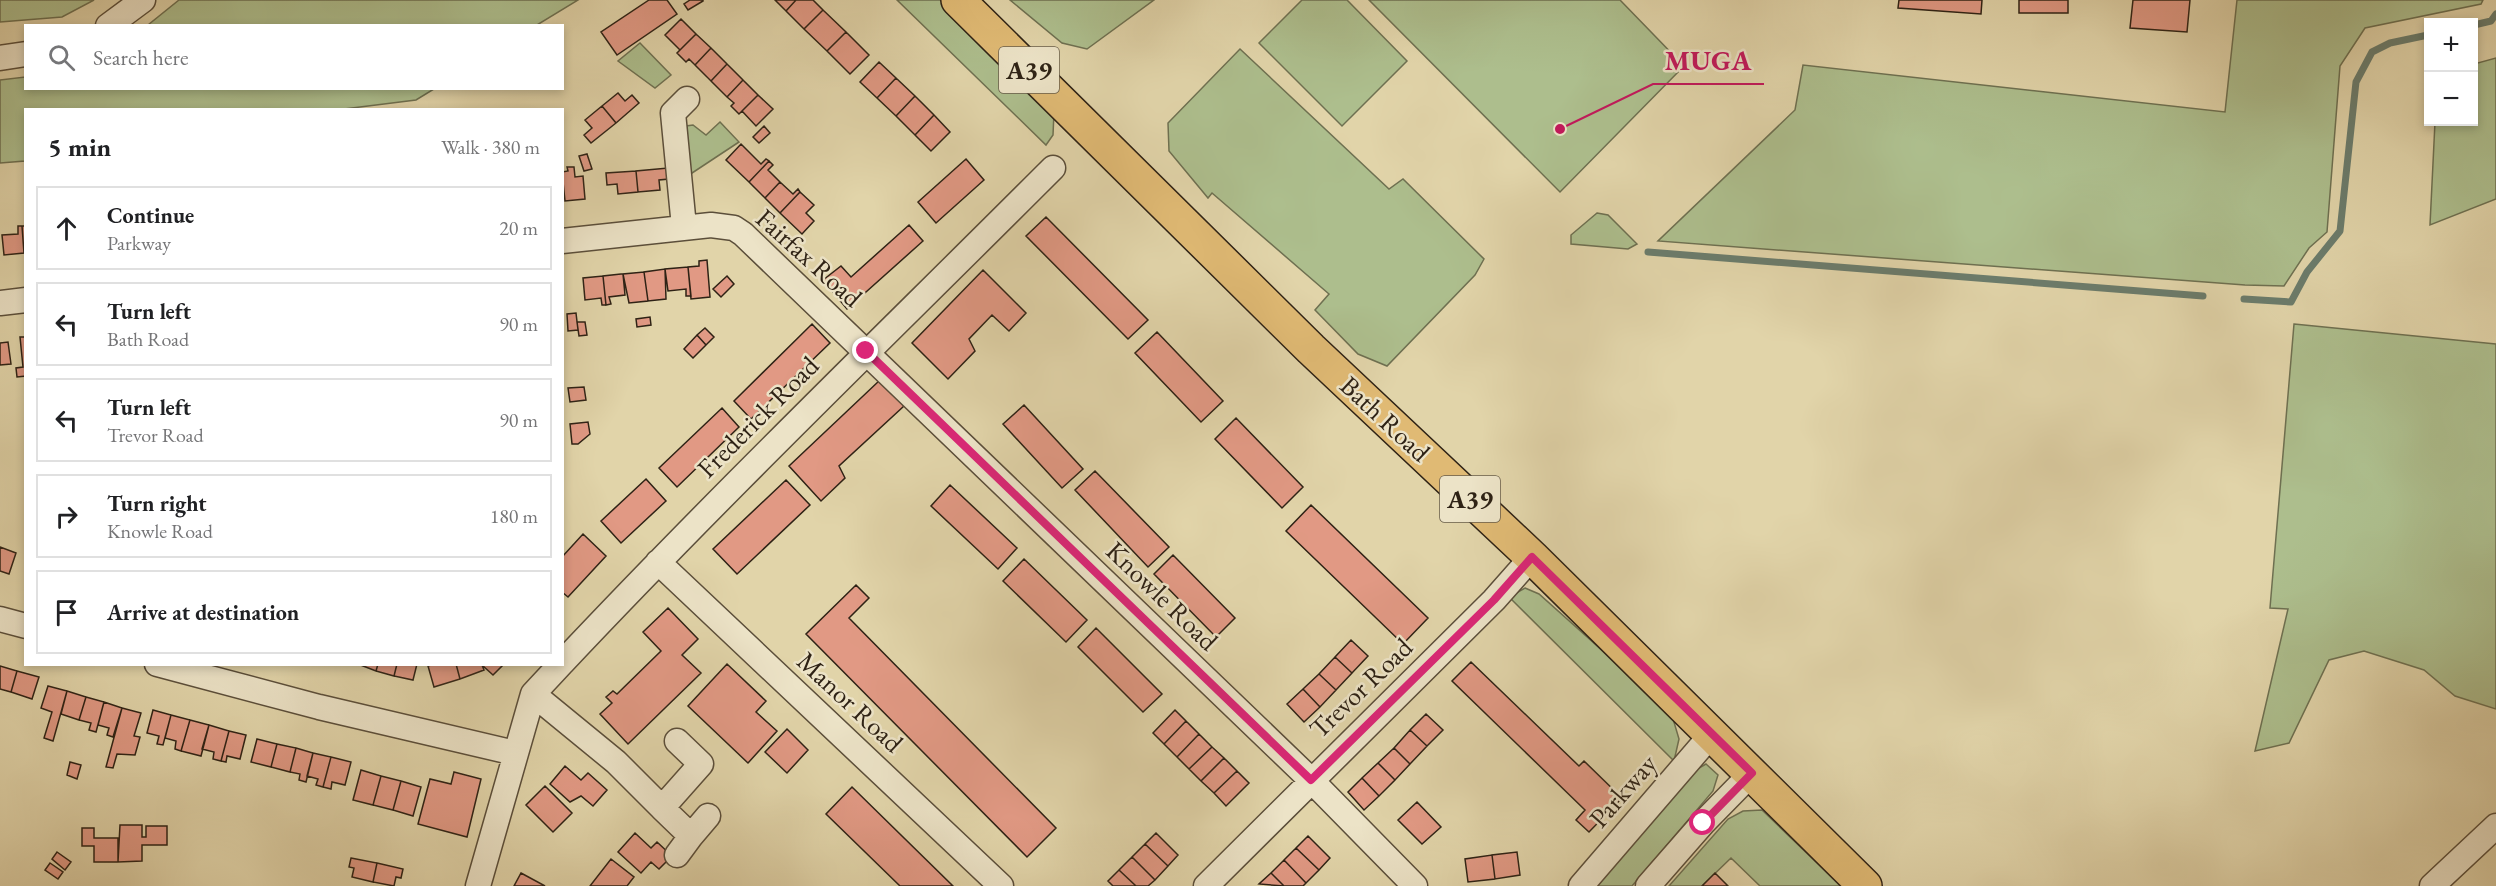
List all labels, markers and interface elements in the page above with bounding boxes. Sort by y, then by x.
map controls [2424,18,2478,126]
button: + [2424,18,2478,72]
search box [24,24,564,90]
callout: MUGA [1653,38,1764,84]
icon: search [45,41,78,74]
text: MUGA [1665,42,1752,78]
text: Search here [93,43,188,72]
road number: A39 [999,47,1059,93]
button: − [2424,72,2478,126]
text: 5 min [48,130,111,164]
text: Walk · 380 m [441,134,540,160]
text: Continue [107,201,194,230]
street label: Fairfax Road [749,201,870,315]
icon: ahead [50,212,83,245]
text: 20 m [499,215,538,241]
text: Parkway [107,230,171,256]
text: Turn left [107,297,191,326]
icon: left [50,308,83,341]
text: 90 m [499,311,538,337]
text: Bath Road [107,326,189,352]
route end [852,337,878,363]
street label: Frederick Road [689,348,826,485]
street label: Bath Road [1333,368,1438,469]
text: Turn left [107,393,191,422]
icon: left [50,404,83,437]
text: 90 m [499,407,538,433]
text: Trevor Road [107,422,204,448]
road number: A39 [1440,476,1500,522]
text: Turn right [107,489,206,518]
icon: right [50,500,83,533]
text: 180 m [490,503,538,529]
text: Knowle Road [107,518,213,544]
street label: Knowle Road [1099,533,1226,658]
icon: arrive [50,596,83,629]
text: Arrive at destination [107,598,299,627]
street label: Trevor Road [1302,630,1420,746]
street label: Manor Road [790,643,911,760]
street label: Parkway [1581,746,1664,835]
route start [1689,809,1715,835]

